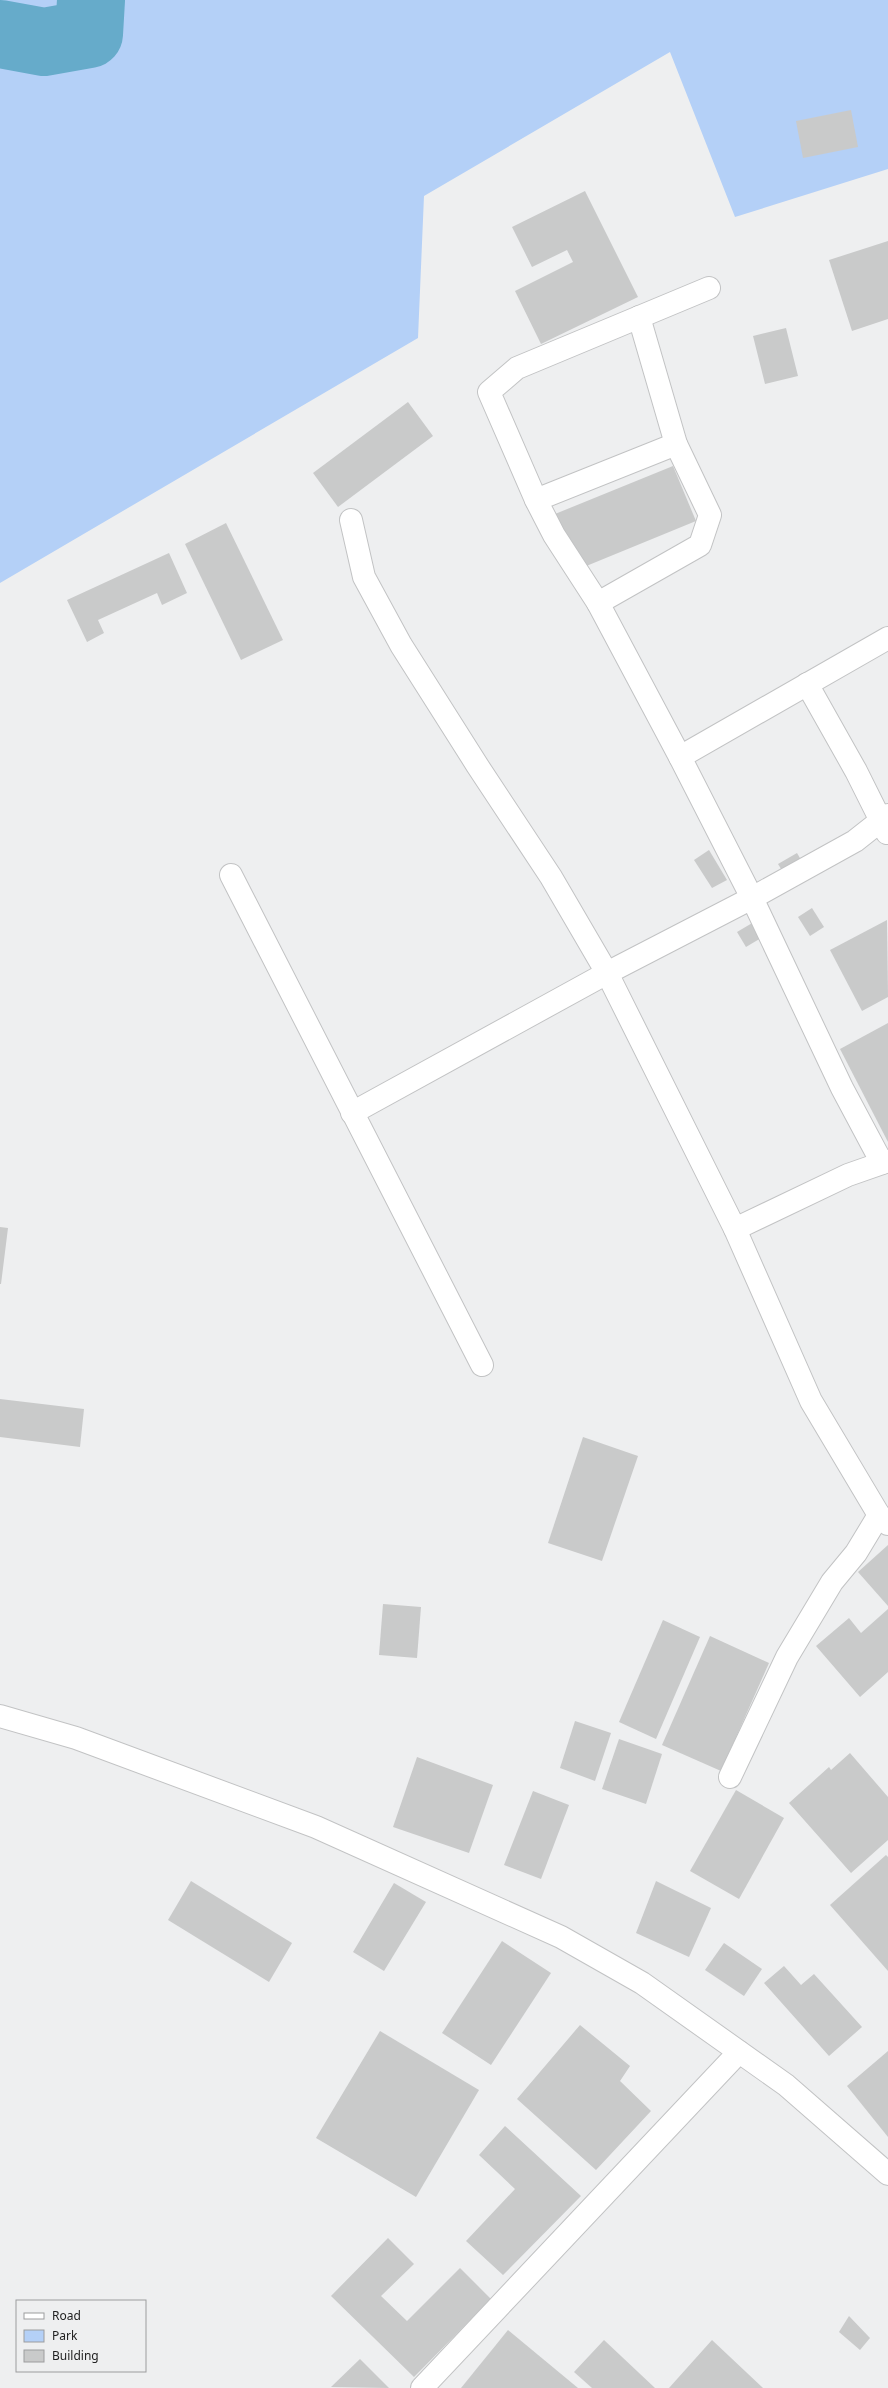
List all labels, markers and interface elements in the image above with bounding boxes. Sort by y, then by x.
legend [16,2300,146,2372]
text: Road [52,2307,81,2324]
text: Park [52,2327,78,2344]
text: Building [52,2347,99,2364]

